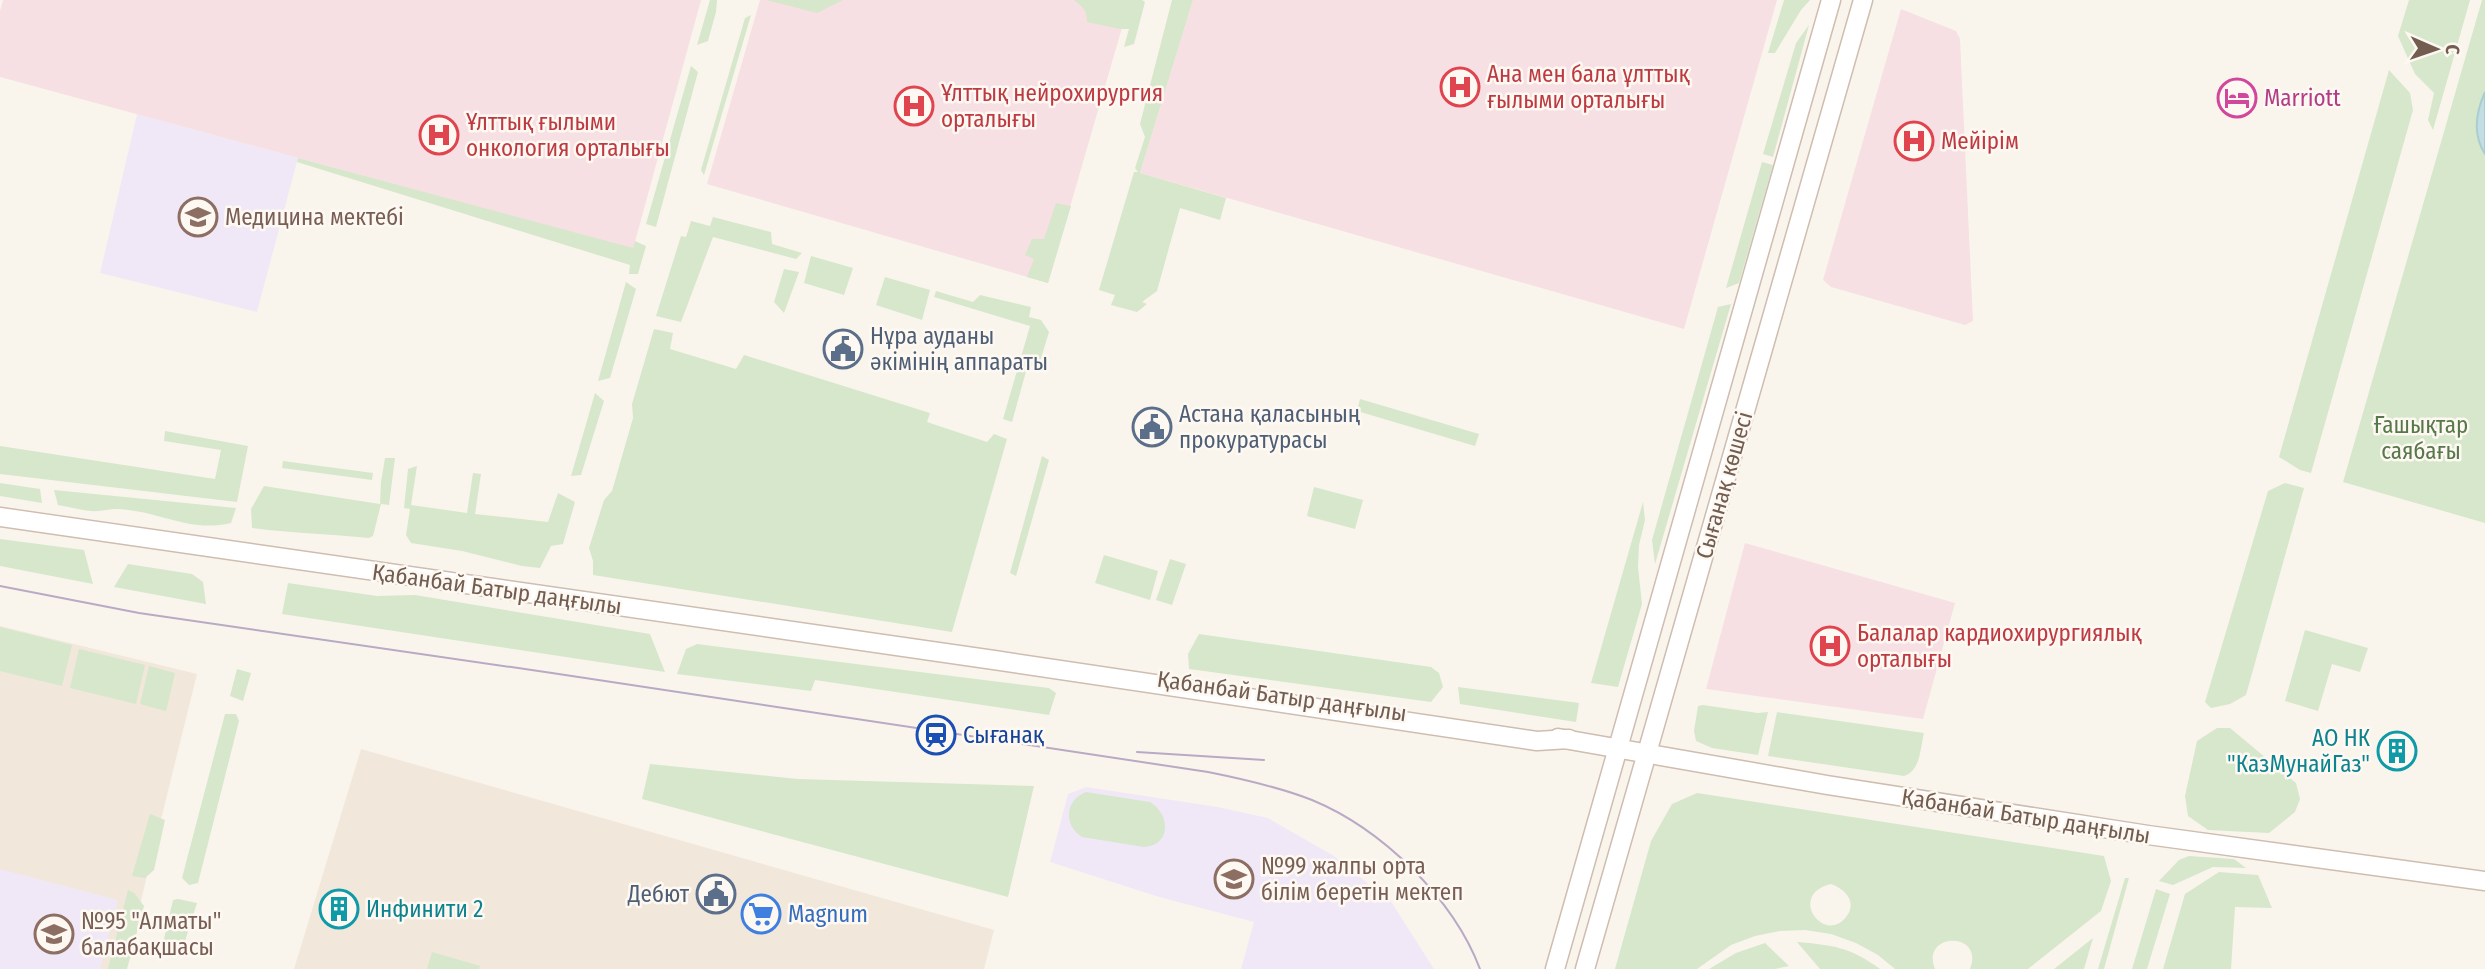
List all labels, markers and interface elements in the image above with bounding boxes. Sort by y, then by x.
north arrow [2401,14,2471,84]
text: С [2441,44,2464,55]
place label: Ана мен бала ұлттық ғылыми орталығы [1487,60,1691,114]
hospital icon: Ана мен бала ұлттық ғылыми орталығы [1439,66,1481,108]
hotel icon: Marriott [2216,77,2258,119]
place label: Ұлттық нейрохирургия орталығы [941,79,1163,133]
place label: Marriott [2264,84,2341,112]
hospital icon: Ұлттық нейрохирургия орталығы [893,85,935,127]
place label: Ұлттық ғылыми онкология орталығы [466,108,670,162]
hospital icon: Ұлттық ғылыми онкология орталығы [418,114,460,156]
hospital icon: Мейірім [1893,120,1935,162]
place label: Мейірім [1941,127,2019,155]
school or university icon: Медицина мектебі [177,196,219,238]
place label: Медицина мектебі [225,203,404,231]
place label: Нұра ауданы әкімінің аппараты [870,322,1048,376]
public building icon: Нұра ауданы әкімінің аппараты [822,328,864,370]
place label: Астана қаласының прокуратурасы [1179,400,1360,454]
public building icon: Астана қаласының прокуратурасы [1131,406,1173,448]
street label: Сығанақ көшесі [1690,408,1758,562]
park label: Ғашықтар саябағы [2374,411,2468,465]
street label: Қабанбай Батыр даңғылы [370,558,624,620]
place label: Балалар кардиохирургиялық орталығы [1857,619,2143,673]
hospital icon: Балалар кардиохирургиялық орталығы [1809,625,1851,667]
street label: Қабанбай Батыр даңғылы [1155,665,1409,727]
station icon: Сығанақ [915,714,957,756]
place label: Сығанақ [963,721,1045,749]
place label: АО НК "КазМунайГаз" [2227,724,2371,778]
building icon: АО НК "КазМунайГаз" [2376,730,2418,772]
street label: Қабанбай Батыр даңғылы [1900,782,2152,850]
place label: №99 жалпы орта білім беретін мектеп [1261,852,1463,906]
school or university icon: №99 жалпы орта білім беретін мектеп [1213,858,1255,900]
public building icon: Дебют [695,873,737,915]
place label: Дебют [627,880,690,908]
building icon: Инфинити 2 [318,888,360,930]
supermarket icon: Magnum [740,893,782,935]
place label: Инфинити 2 [366,895,483,923]
place label: Magnum [788,900,868,928]
place label: №95 "Алматы" балабақшасы [81,907,221,961]
school or university icon: №95 "Алматы" балабақшасы [33,913,75,955]

